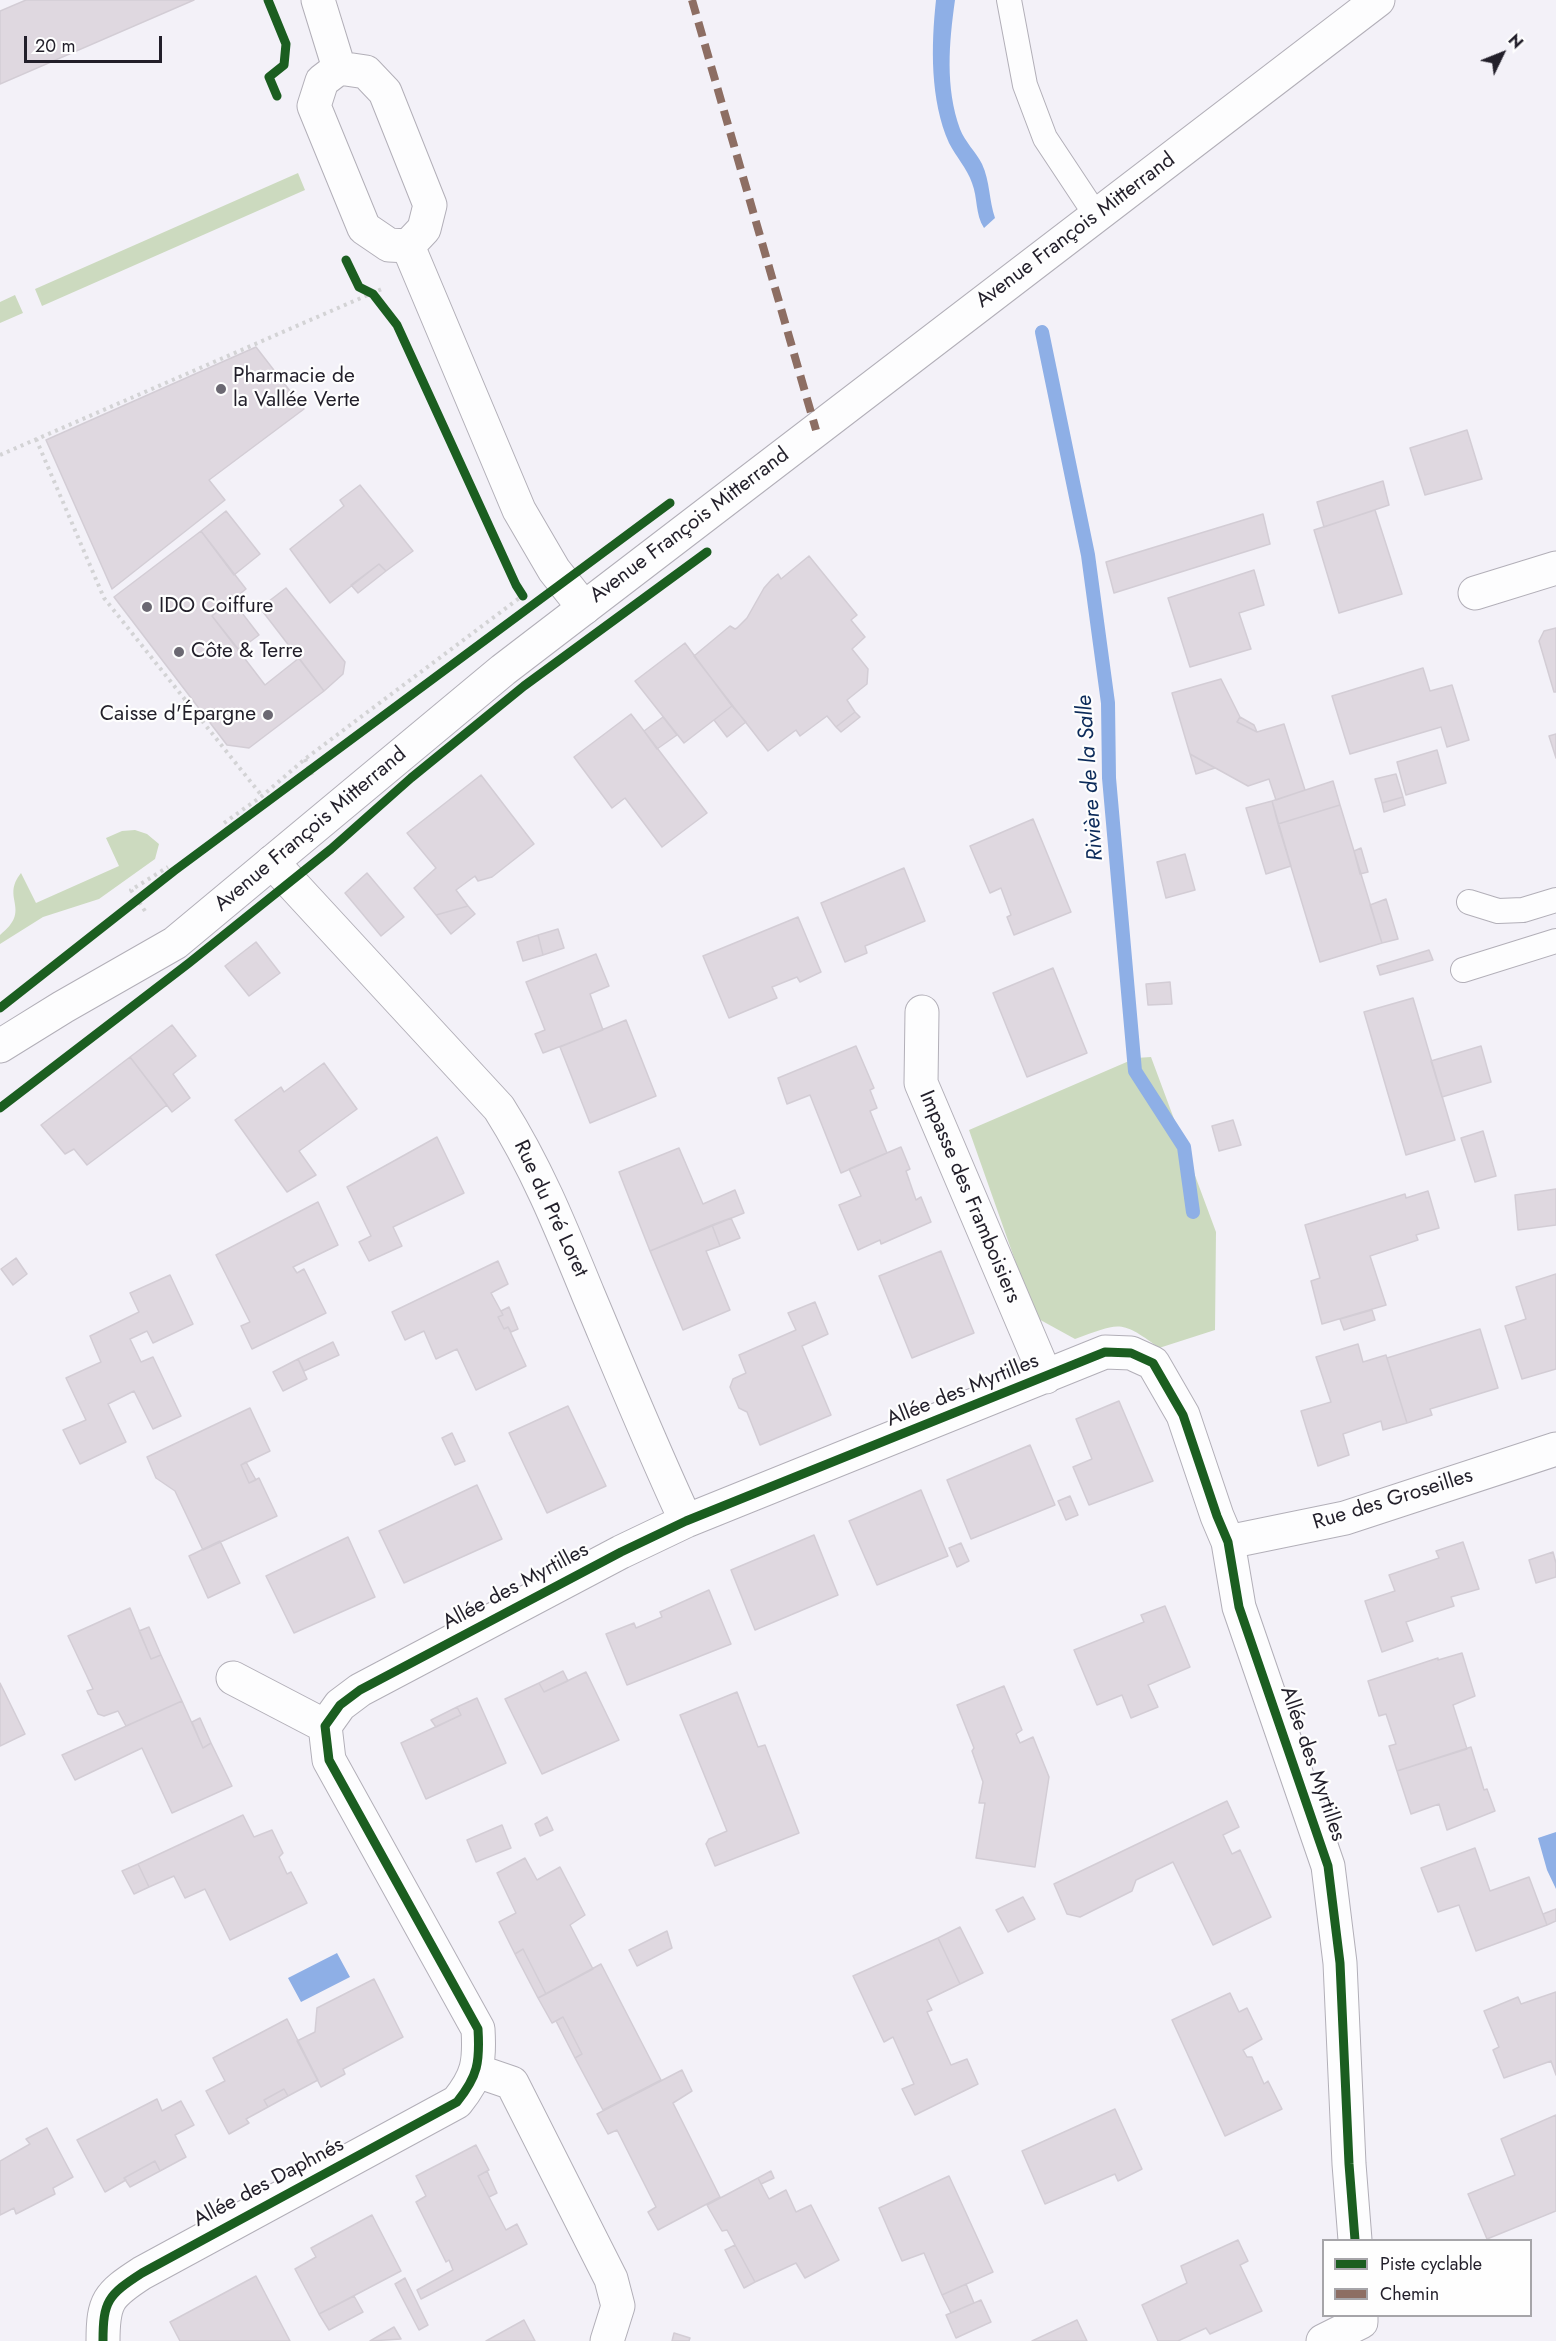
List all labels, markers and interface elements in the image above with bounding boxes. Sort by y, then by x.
scale bar [27,24,165,62]
north arrow [1472,24,1532,84]
text: N [1503,29,1528,54]
text: 20 m [35,33,75,59]
street label: Avenue François Mitterrand [971,148,1181,314]
place label: Pharmacie de la Vallée Verte [233,364,360,414]
marker: Pharmacie de la Vallée Verte [214,382,228,396]
street label: Avenue François Mitterrand [585,443,795,609]
place label: IDO Coiffure [159,594,273,620]
marker: IDO Coiffure [140,600,154,614]
place label: Côte & Terre [191,639,303,665]
marker: Côte & Terre [172,645,186,659]
water label: Rivière de la Salle [1072,694,1110,862]
place label: Caisse d'Épargne [100,702,256,728]
marker: Caisse d'Épargne [261,708,275,722]
street label: Avenue François Mitterrand [210,742,412,918]
street label: Impasse des Framboisiers [913,1087,1025,1307]
street label: Rue du Pré Loret [507,1137,593,1281]
street label: Allée des Myrtilles [883,1349,1043,1433]
street label: Rue des Groseilles [1310,1464,1476,1536]
street label: Allée des Myrtilles [439,1538,593,1636]
street label: Allée des Myrtilles [1274,1683,1350,1845]
street label: Allée des Daphnés [190,2133,348,2233]
legend [1322,2239,1532,2317]
text: Piste cyclable [1380,2251,1482,2277]
text: Chemin [1380,2281,1439,2307]

